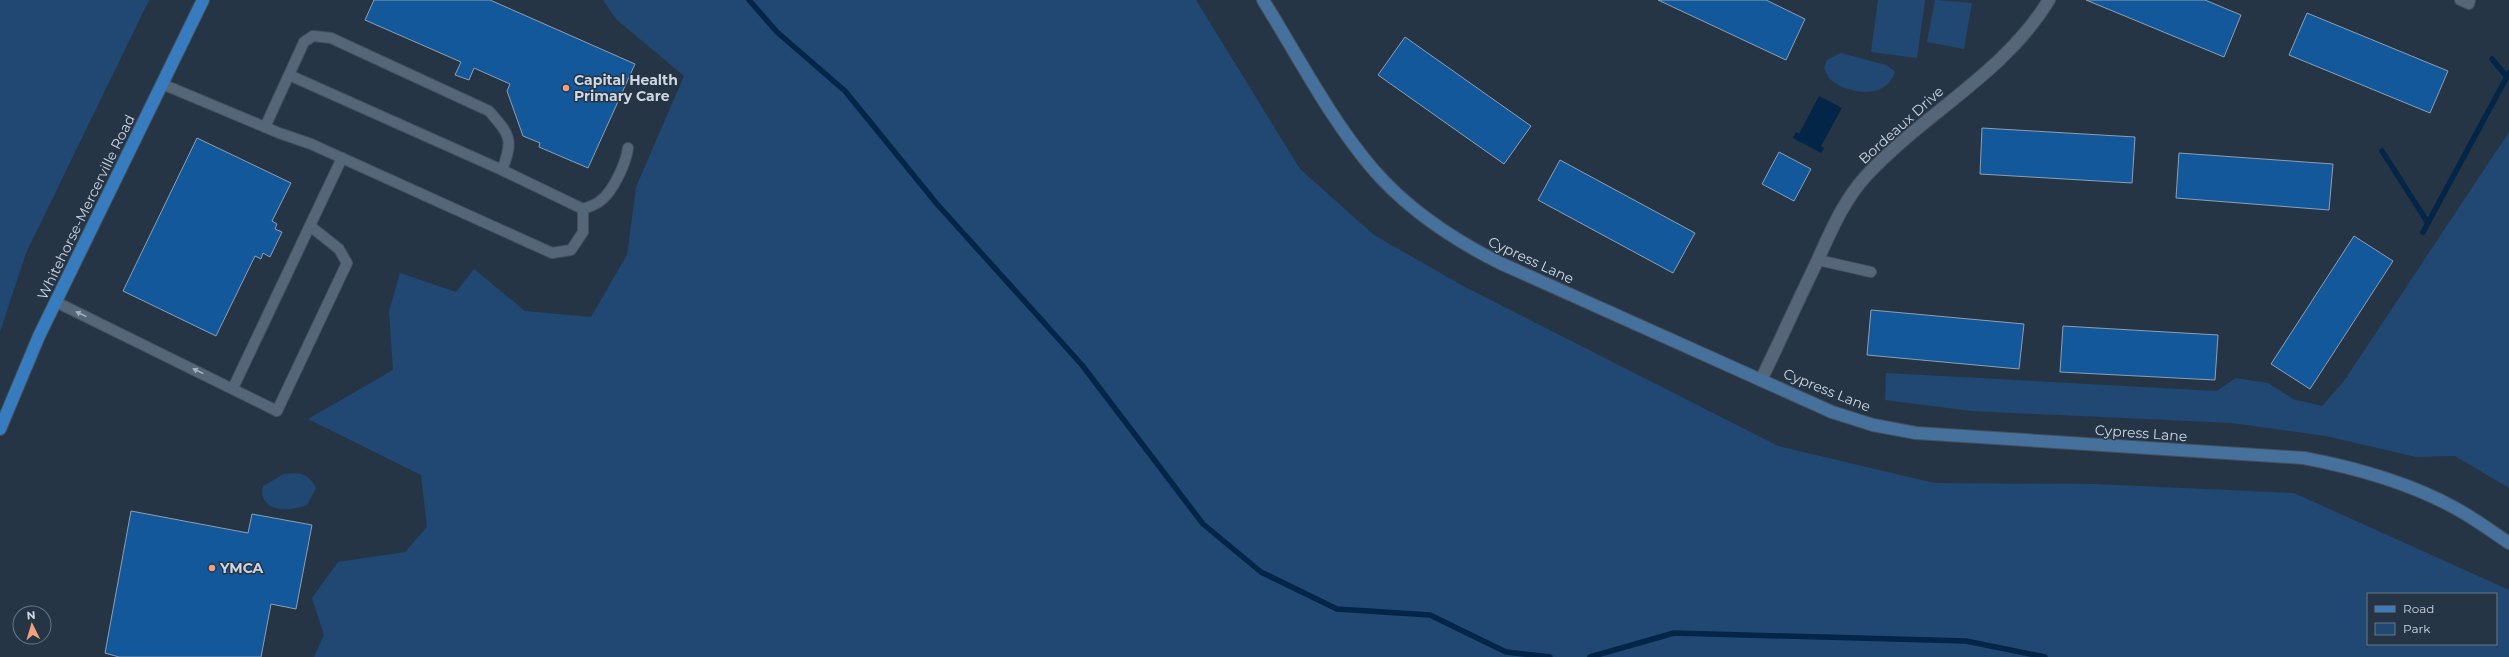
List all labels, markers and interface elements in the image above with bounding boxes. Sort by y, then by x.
place label: Capital Health Primary Care [574,71,678,105]
street label: Bordeaux Drive [1855,82,1947,168]
marker: Capital Health Primary Care [561,83,571,93]
street label: Whitehorse-Mercerville Road [33,111,139,303]
street label: Cypress Lane [1485,232,1577,288]
one-way arrow [75,311,87,317]
street label: Cypress Lane [1781,364,1873,416]
one-way arrow [192,368,204,374]
street label: Cypress Lane [2094,421,2188,445]
place label: YMCA [219,559,264,577]
marker: YMCA [207,563,217,573]
legend [2367,593,2497,645]
text: Road [2403,601,2434,616]
north arrow [12,605,52,645]
text: N [26,608,36,622]
text: Park [2403,621,2431,636]

